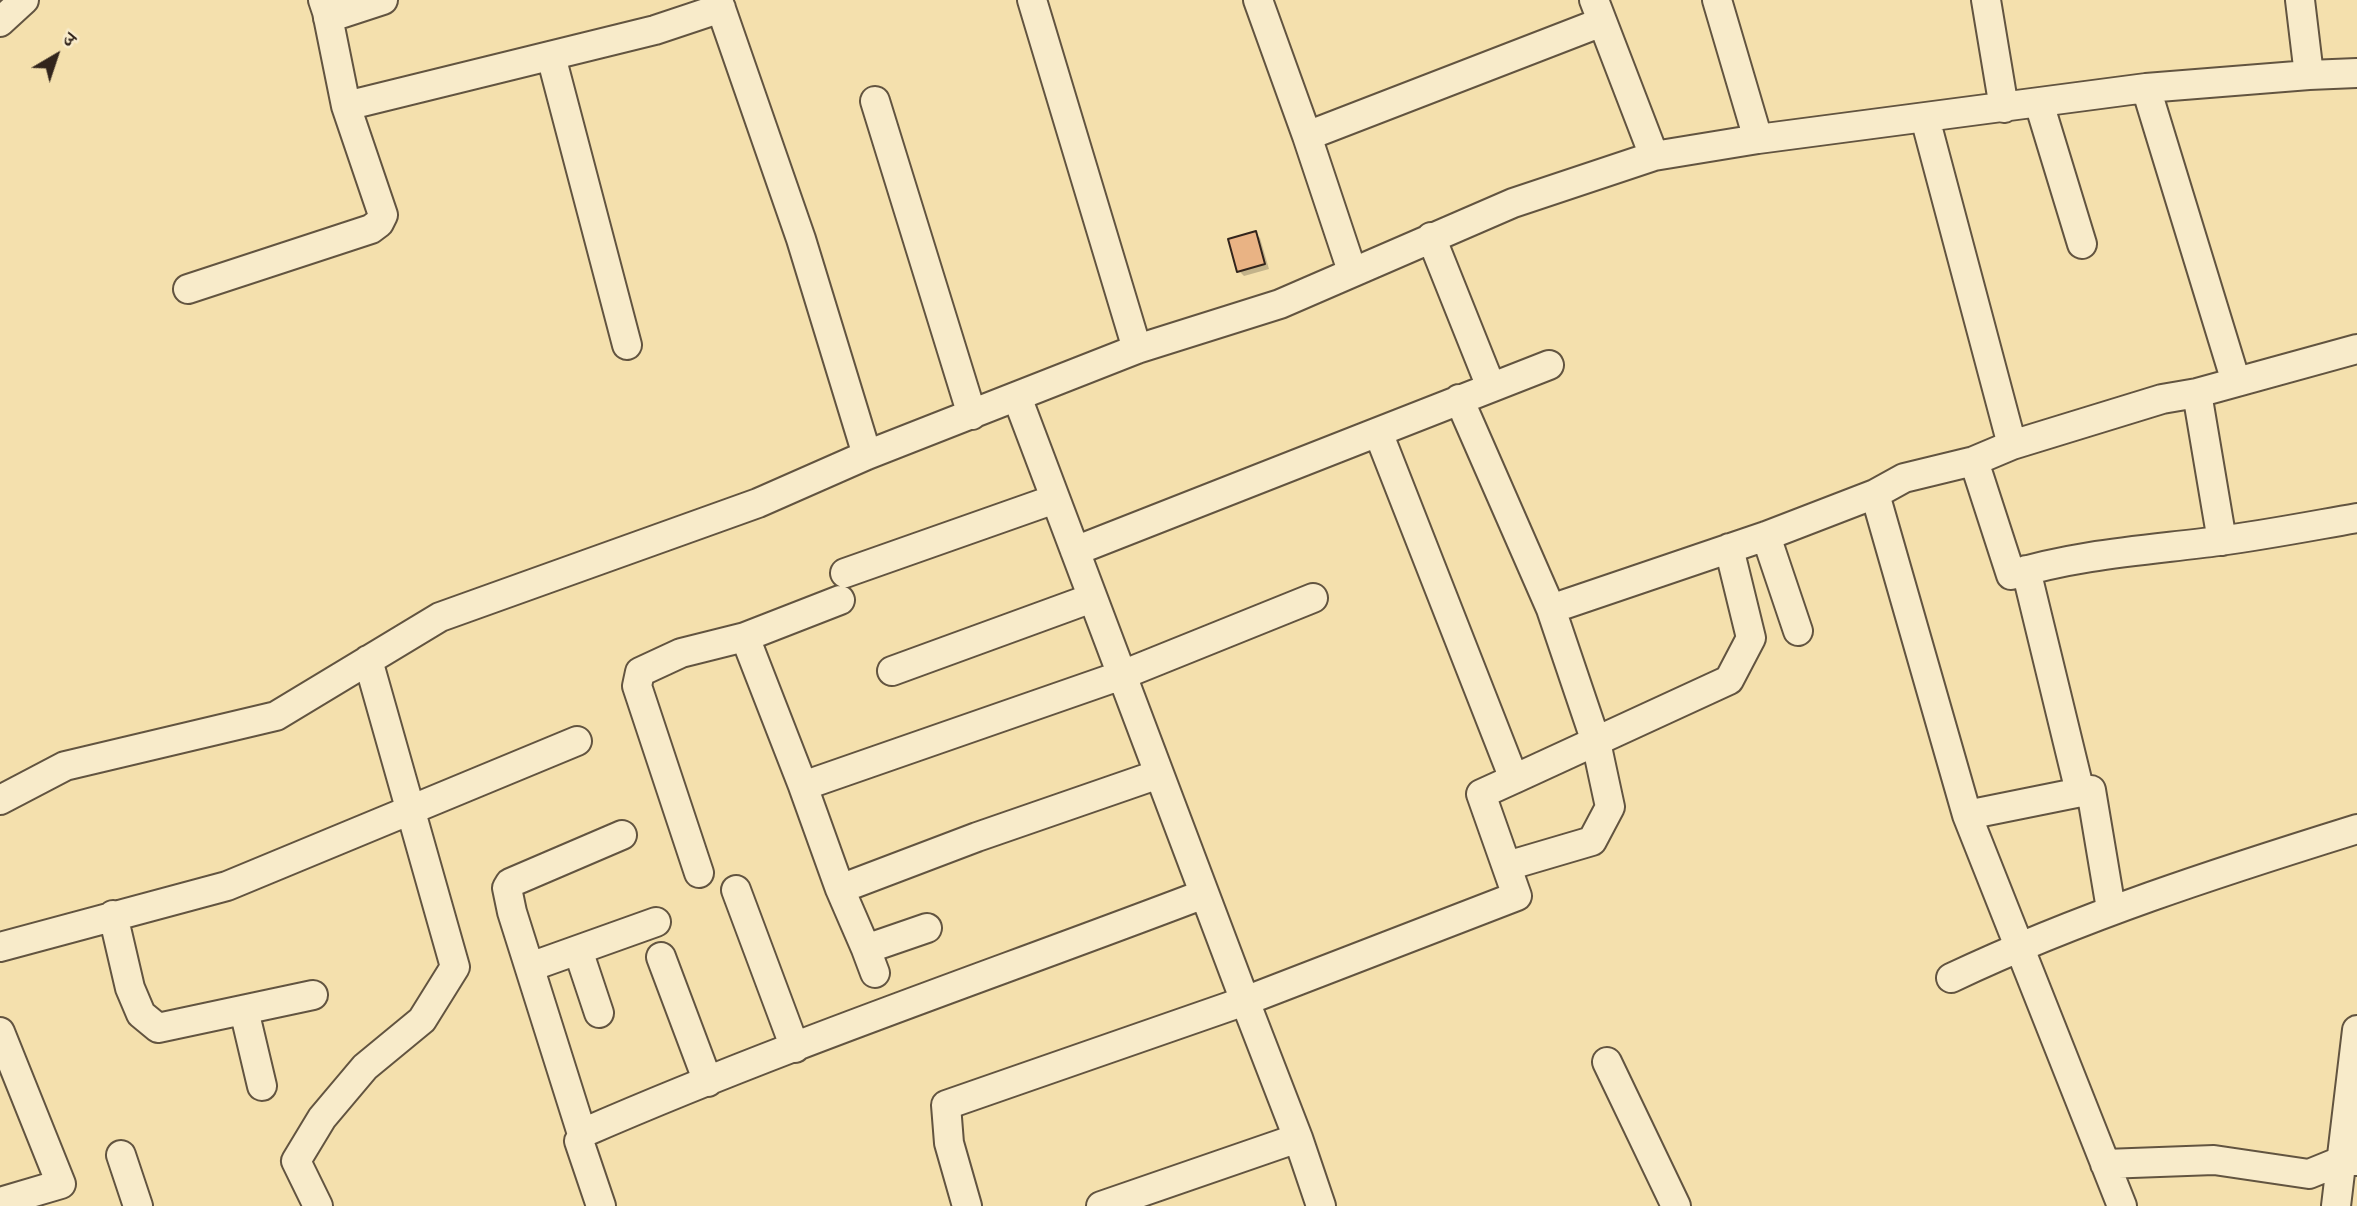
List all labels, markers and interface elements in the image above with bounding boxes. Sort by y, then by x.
north arrow [21,21,91,91]
text: उ [59,27,81,51]

